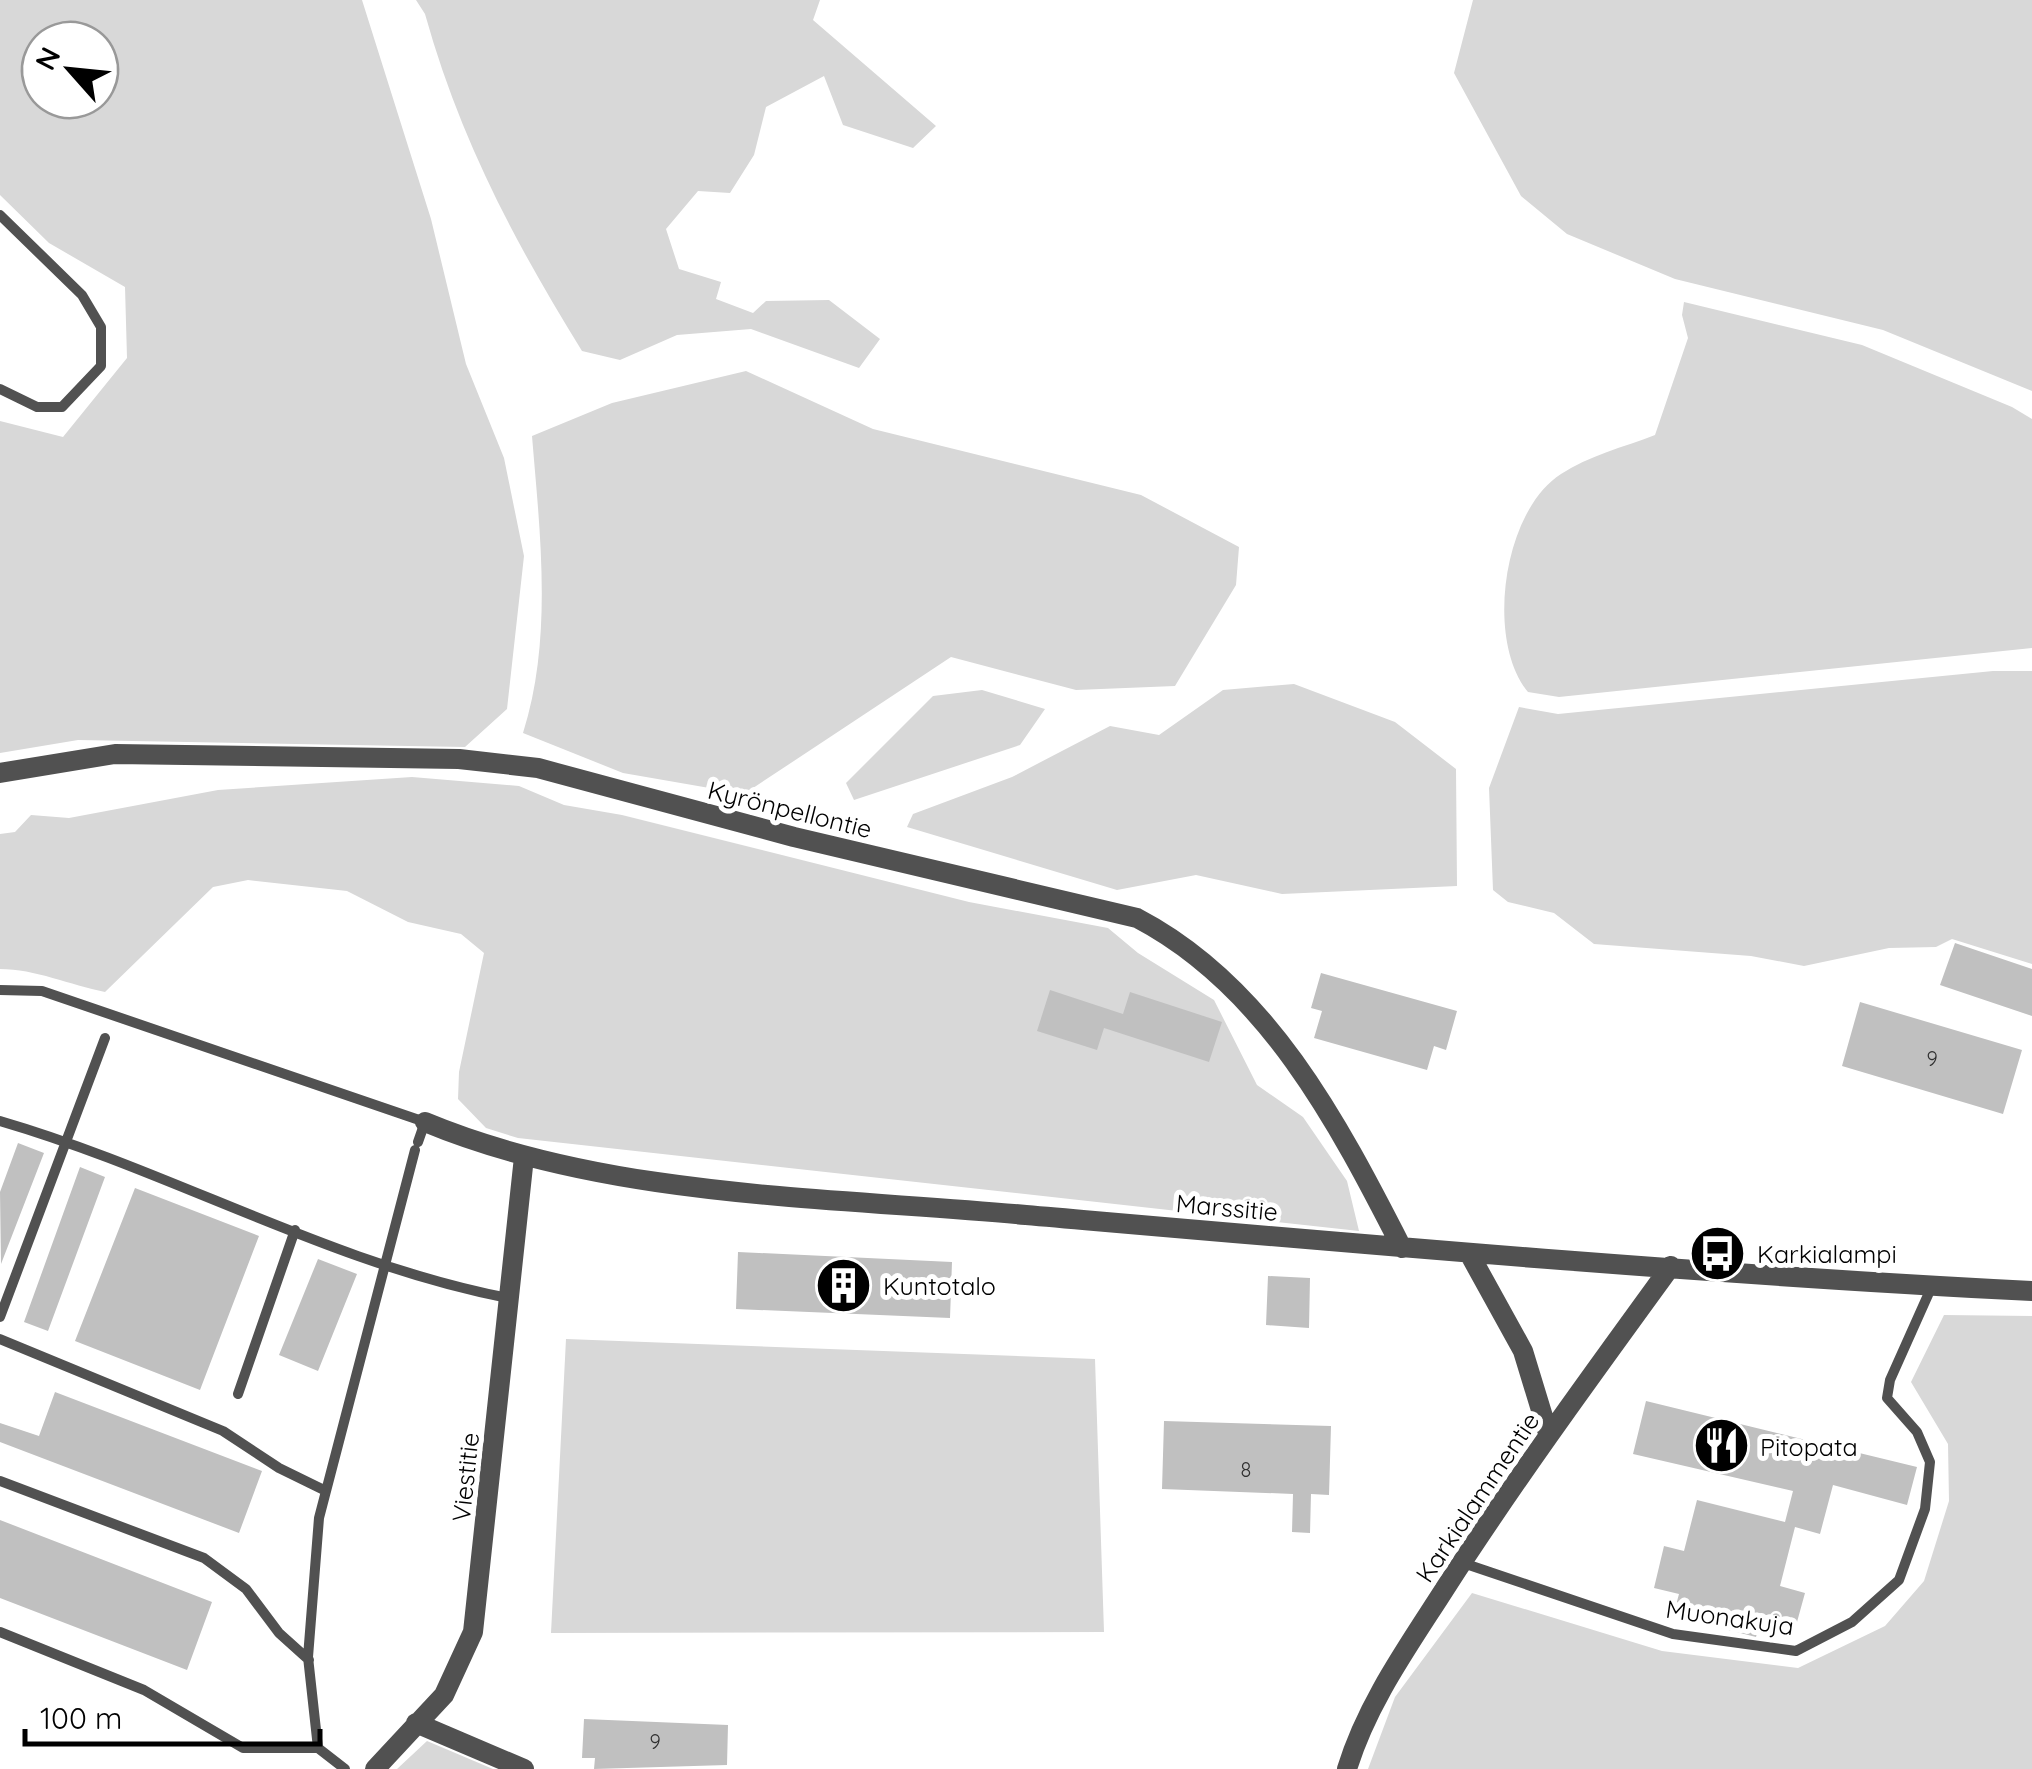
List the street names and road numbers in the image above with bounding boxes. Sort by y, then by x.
street label: Kyrönpellontie [705,774,875,844]
street label: Marssitie [1175,1187,1279,1227]
street label: Karkialammentie [1409,1406,1545,1588]
street label: Viestitie [445,1431,485,1523]
street label: Muonakuja [1664,1593,1796,1641]

